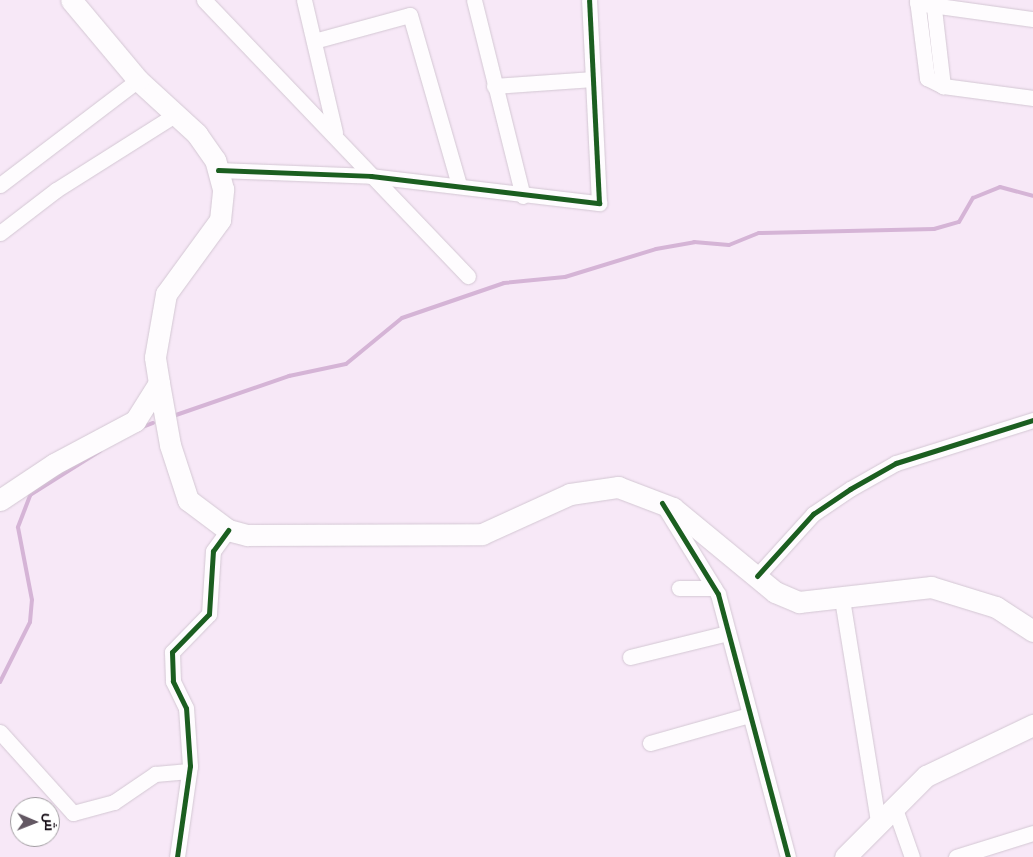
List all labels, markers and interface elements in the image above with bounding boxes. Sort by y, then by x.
north arrow [10,797,60,847]
text: ش [41,813,58,831]

